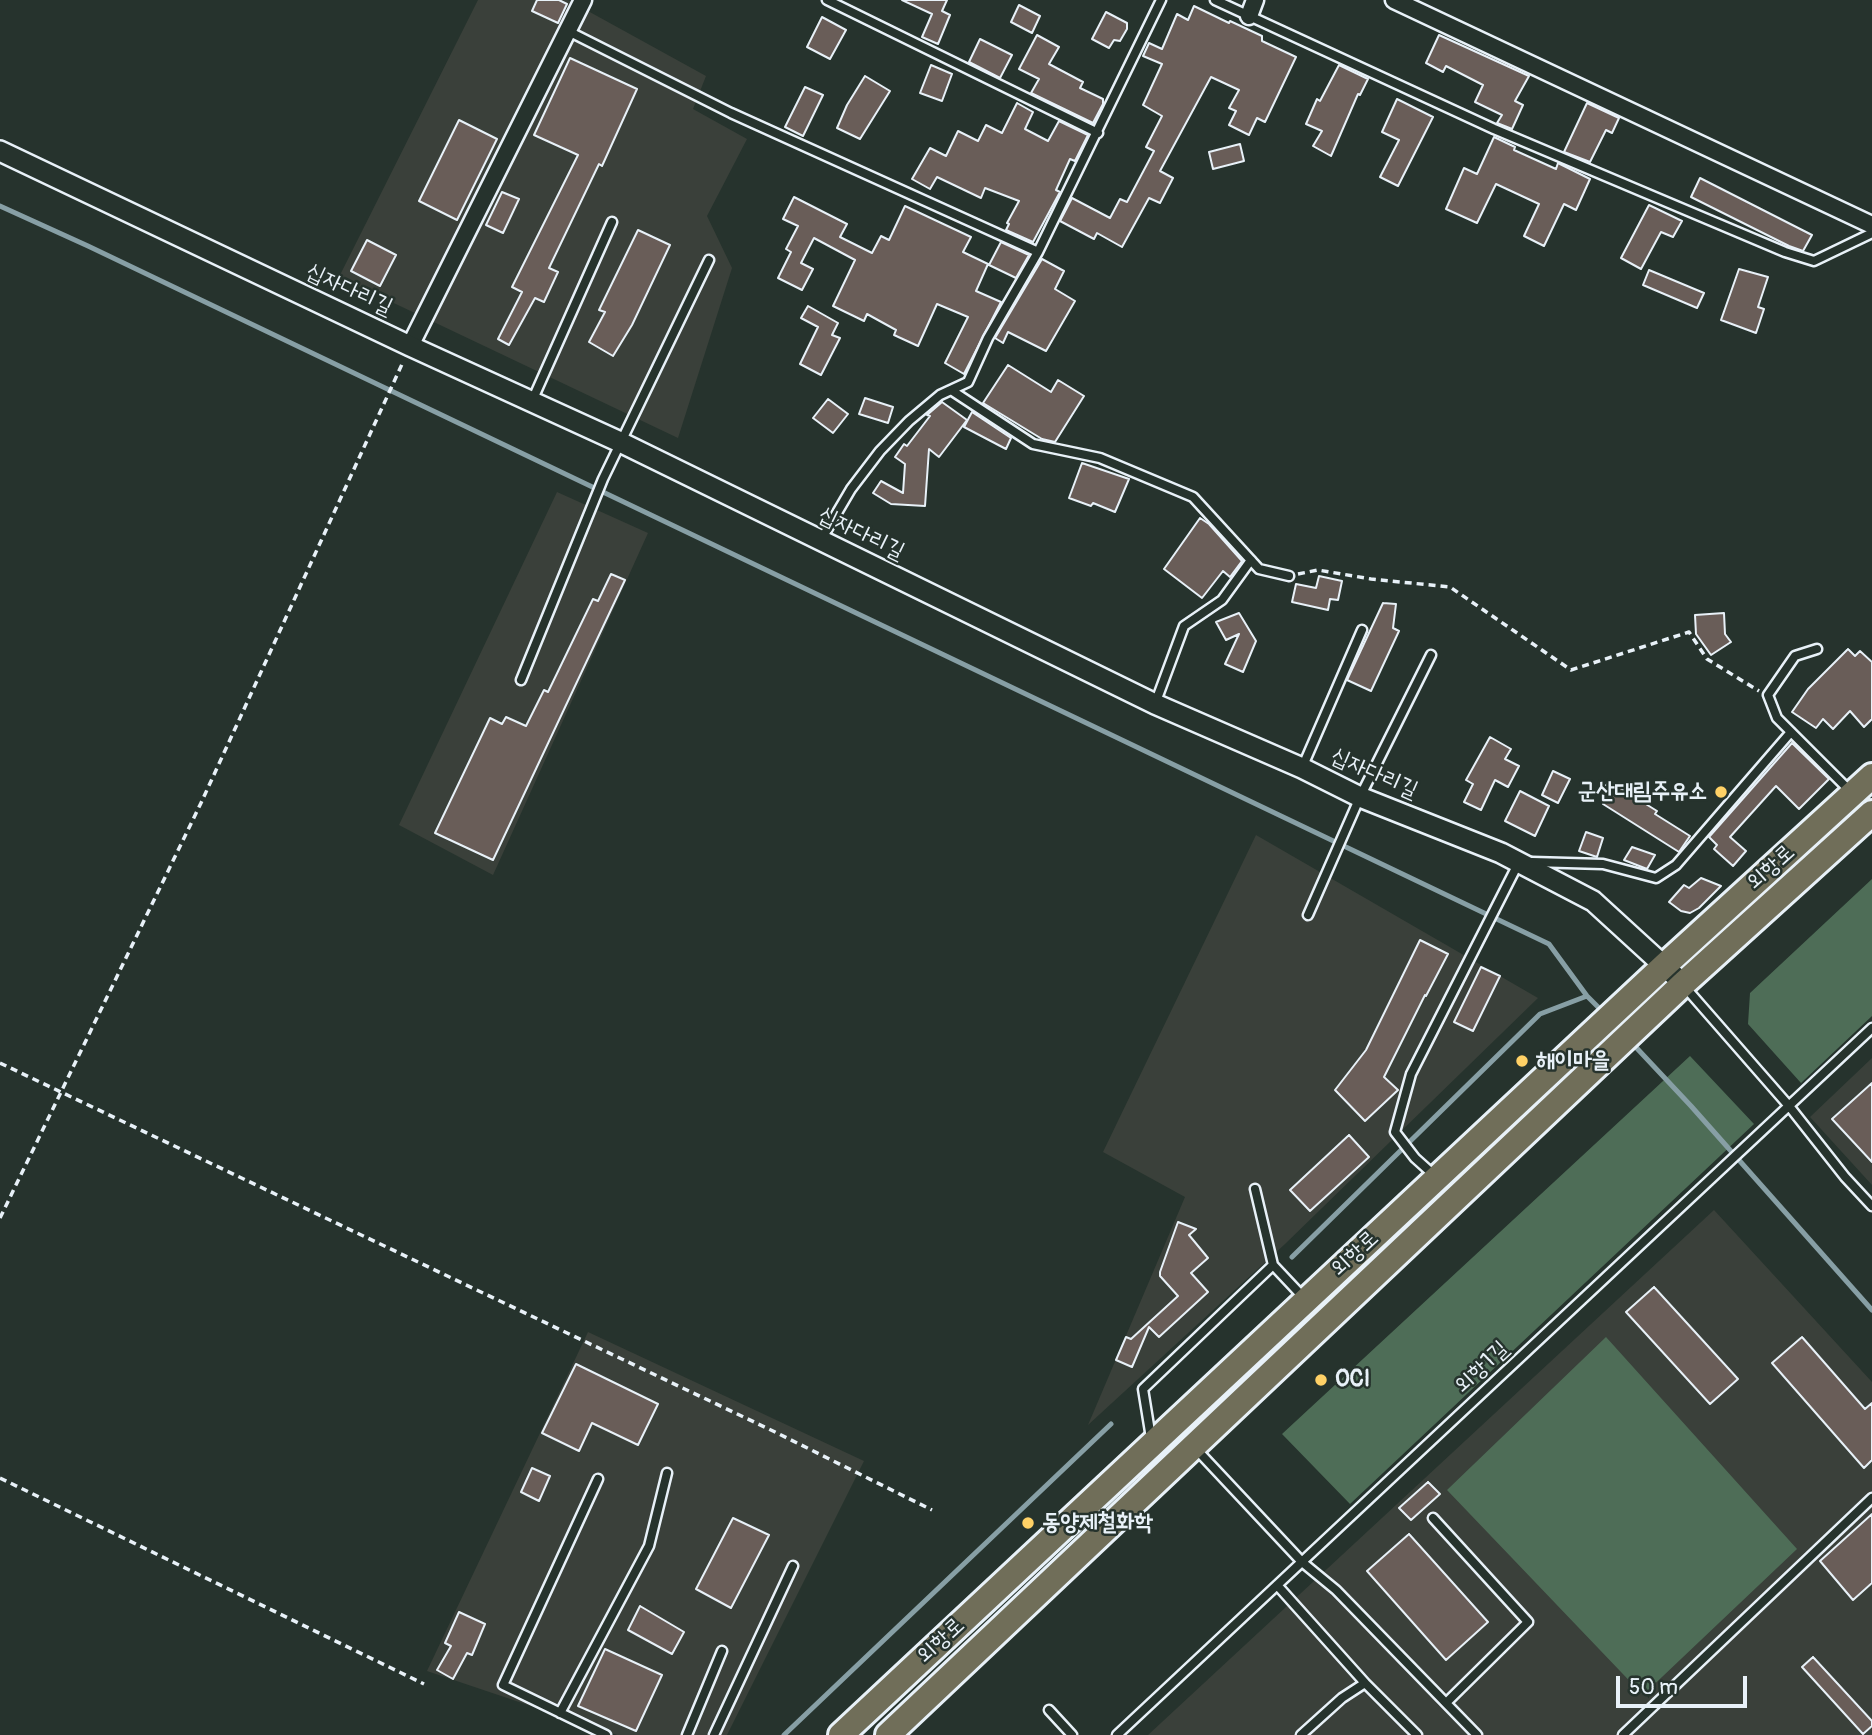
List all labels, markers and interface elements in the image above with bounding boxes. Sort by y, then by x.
street label: 십자다리길 [301,258,397,322]
street label: 십자다리길 [813,501,909,567]
street label: 십자다리길 [1326,743,1422,805]
place label: 군산대림주유소 [1577,778,1707,806]
marker: 군산대림주유소 [1713,784,1729,800]
street label: 외항로 [1741,839,1801,897]
place label: 해이마을 [1536,1047,1610,1075]
marker: 해이마을 [1514,1053,1530,1069]
street label: 외항로 [1325,1225,1385,1283]
street label: 외항1길 [1449,1336,1515,1400]
place label: OCI [1335,1366,1370,1394]
marker: OCI [1313,1372,1329,1388]
place label: 동양제철화학 [1042,1509,1153,1537]
marker: 동양제철화학 [1020,1515,1036,1531]
street label: 외항로 [911,1612,971,1670]
scale bar [1620,1662,1751,1706]
text: 50 m [1629,1674,1678,1701]

